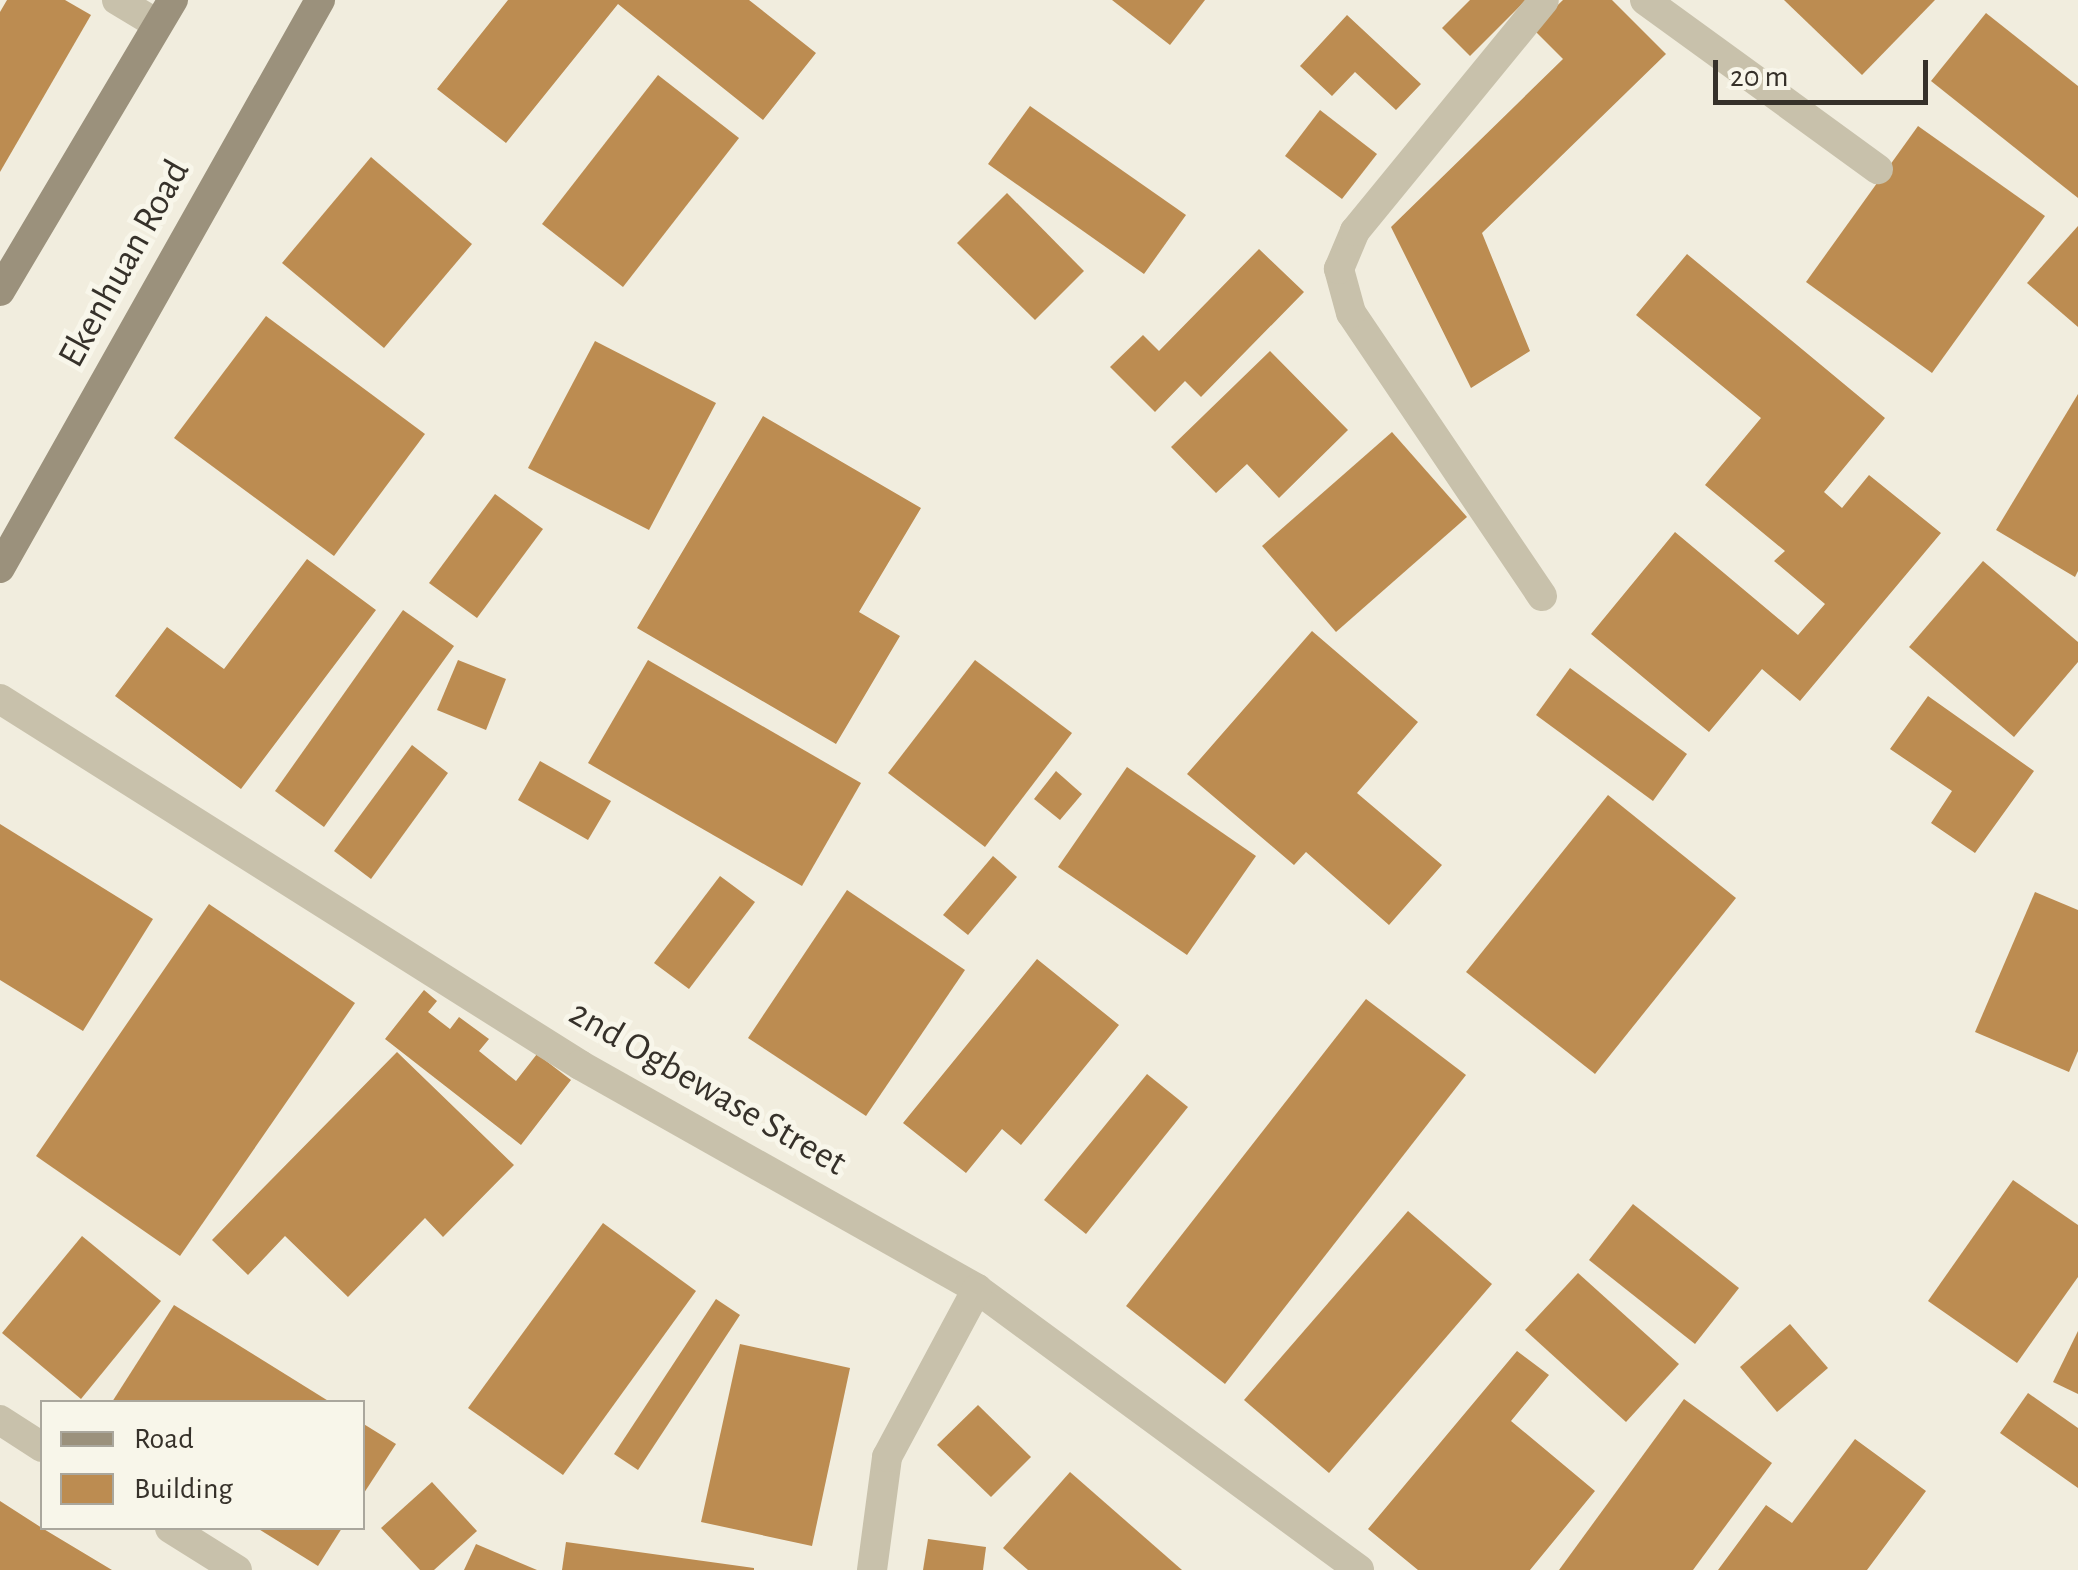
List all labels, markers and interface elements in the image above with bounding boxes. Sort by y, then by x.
scale bar [1718,40,1933,102]
text: 20 m [1730,62,1788,92]
street label: Ekenhuan Road [49,152,201,376]
street label: 2nd Ogbewase Street [560,991,854,1187]
legend [40,1400,365,1530]
text: Road [134,1424,194,1454]
text: Building [134,1474,233,1504]

